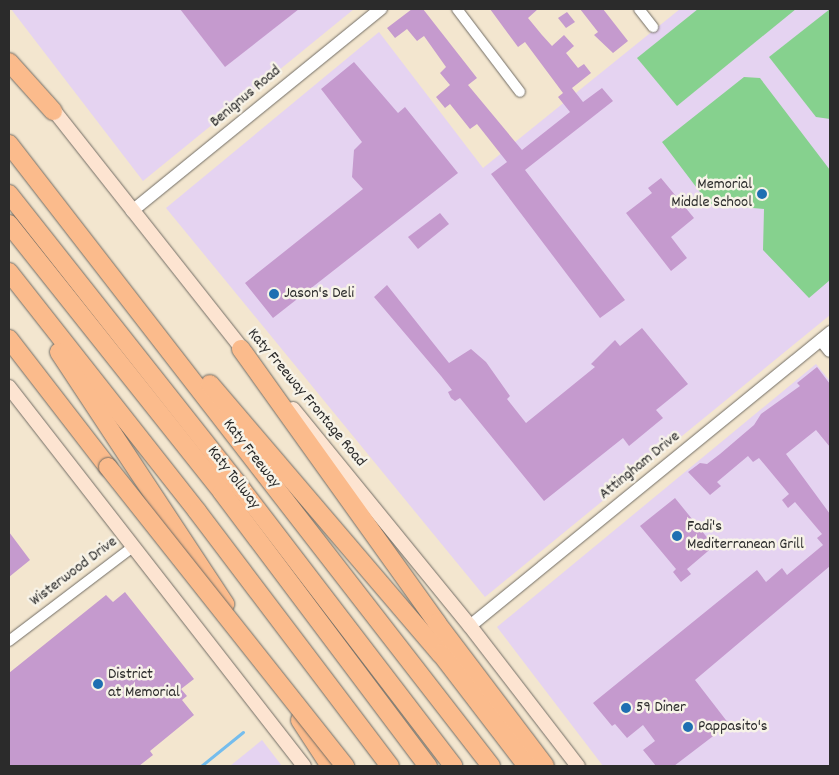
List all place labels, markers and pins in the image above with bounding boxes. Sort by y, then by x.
place label: Memorial Middle School [671,175,752,213]
marker: Memorial Middle School [756,188,768,200]
place label: Jason's Deli [284,284,354,304]
marker: Jason's Deli [268,288,280,300]
place label: Fadi's Mediterranean Grill [687,517,804,555]
marker: Fadi's Mediterranean Grill [671,530,683,542]
place label: District at Memorial [108,665,180,703]
marker: District at Memorial [92,678,104,690]
place label: 59 Diner [636,698,686,718]
marker: 59 Diner [620,702,632,714]
place label: Pappasito's [698,717,768,737]
marker: Pappasito's [682,721,694,733]

